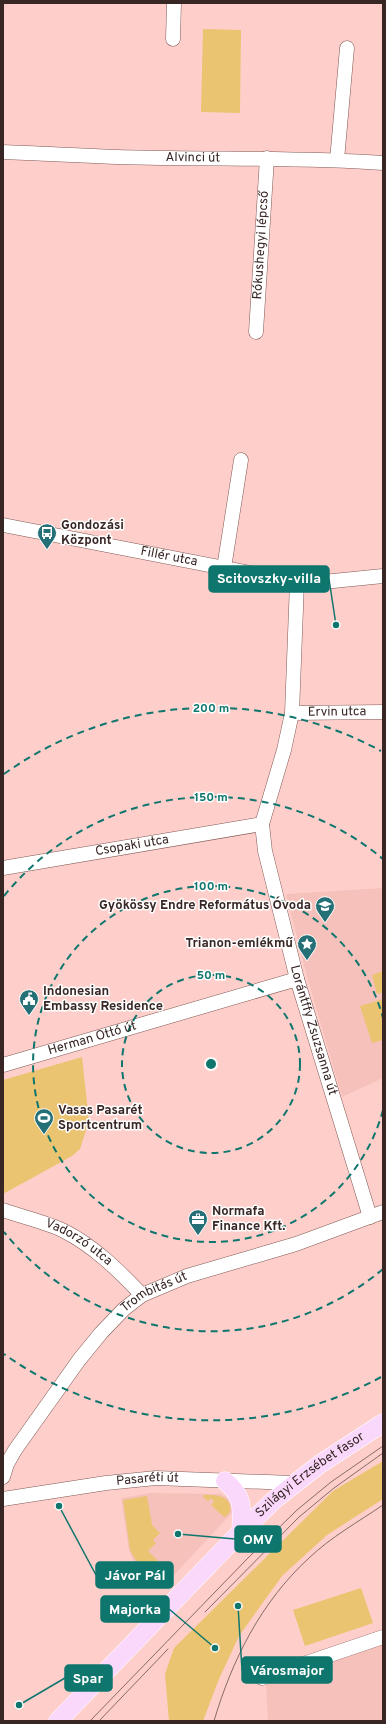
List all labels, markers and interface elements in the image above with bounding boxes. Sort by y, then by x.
street label: Alvinci út [165,150,220,166]
street label: Rókushegyi lépcső [250,190,273,300]
place label: Gondozási Központ [61,518,124,549]
bus stop icon: Gondozási Központ [36,522,58,550]
street label: Fillér utca [139,544,199,571]
callout: Scitovszky-villa [209,566,329,592]
text: Scitovszky-villa [217,571,321,588]
text: 200 m [193,701,229,717]
street label: Ervin utca [308,704,366,721]
text: 150 m [194,790,228,806]
street label: Csopaki utca [94,832,170,860]
text: 100 m [194,879,228,895]
school or university icon: Gyökössy Endre Református Óvoda [314,895,336,923]
place label: Gyökössy Endre Református Óvoda [99,896,311,914]
place icon: Trianon-emlékmű [296,933,318,961]
place label: Trianon-emlékmű [185,936,293,952]
street label: Lorántffy Zsuzsanna út [286,964,340,1097]
text: 50 m [197,968,225,984]
place label: Indonesian Embassy Residence [43,984,163,1015]
public building icon: Indonesian Embassy Residence [18,988,40,1016]
street label: Herman Ottó út [46,1018,138,1059]
centre of rings [204,1057,218,1071]
place label: Vasas Pasarét Sportcentrum [58,1103,143,1134]
sports icon: Vasas Pasarét Sportcentrum [33,1107,55,1135]
place label: Normafa Finance Kft. [212,1204,285,1235]
office icon: Normafa Finance Kft. [187,1208,209,1236]
street label: Vadorzó utca [43,1216,115,1270]
street label: Trombitás út [118,1269,190,1316]
street label: Szilágyi Erzsébet fasor [252,1429,368,1521]
street label: Pasaréti út [116,1470,179,1490]
callout: OMV [235,1526,281,1552]
text: OMV [243,1532,274,1549]
callout: Jávor Pál [96,1562,173,1588]
text: Jávor Pál [105,1568,165,1585]
callout: Majorka [101,1596,169,1622]
text: Majorka [109,1602,161,1619]
callout: Városmajor [242,1657,332,1683]
text: Városmajor [250,1663,324,1680]
callout: Spar [65,1665,112,1691]
text: Spar [73,1671,103,1688]

